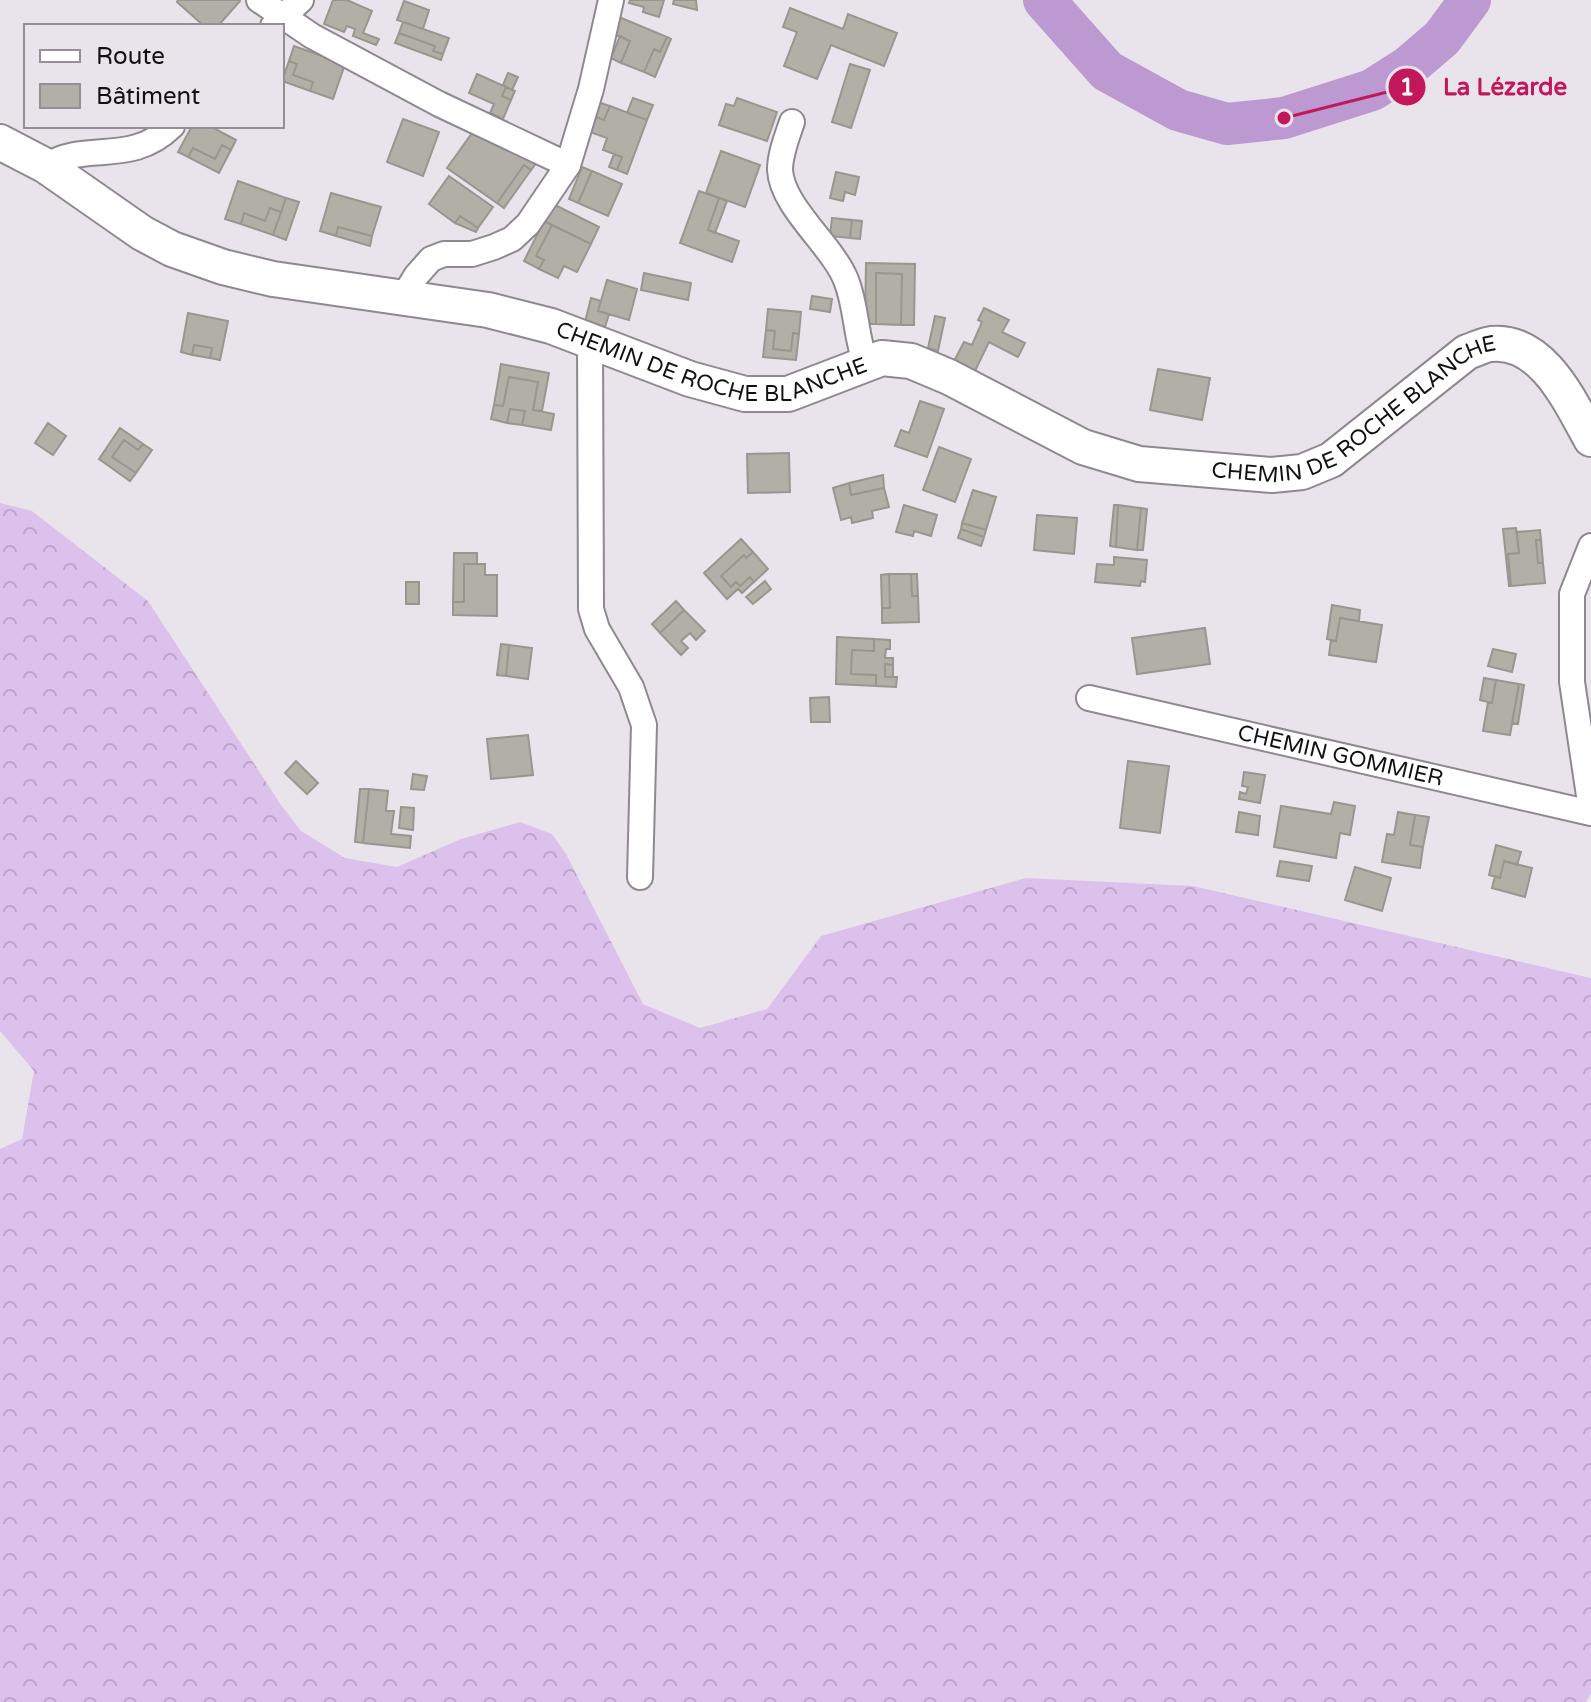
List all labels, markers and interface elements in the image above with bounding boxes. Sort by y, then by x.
legend [24,24,284,128]
text: Route [96,42,165,71]
callout: La Lézarde [1387,63,1583,111]
text: 1 [1399,73,1415,102]
text: La Lézarde [1443,73,1567,102]
text: Bâtiment [96,82,200,111]
street label: CHEMIN DE ROCHE BLANCHE [552,316,871,407]
street label: CHEMIN DE ROCHE BLANCHE [1210,330,1498,488]
street label: CHEMIN GOMMIER [1235,719,1446,792]

